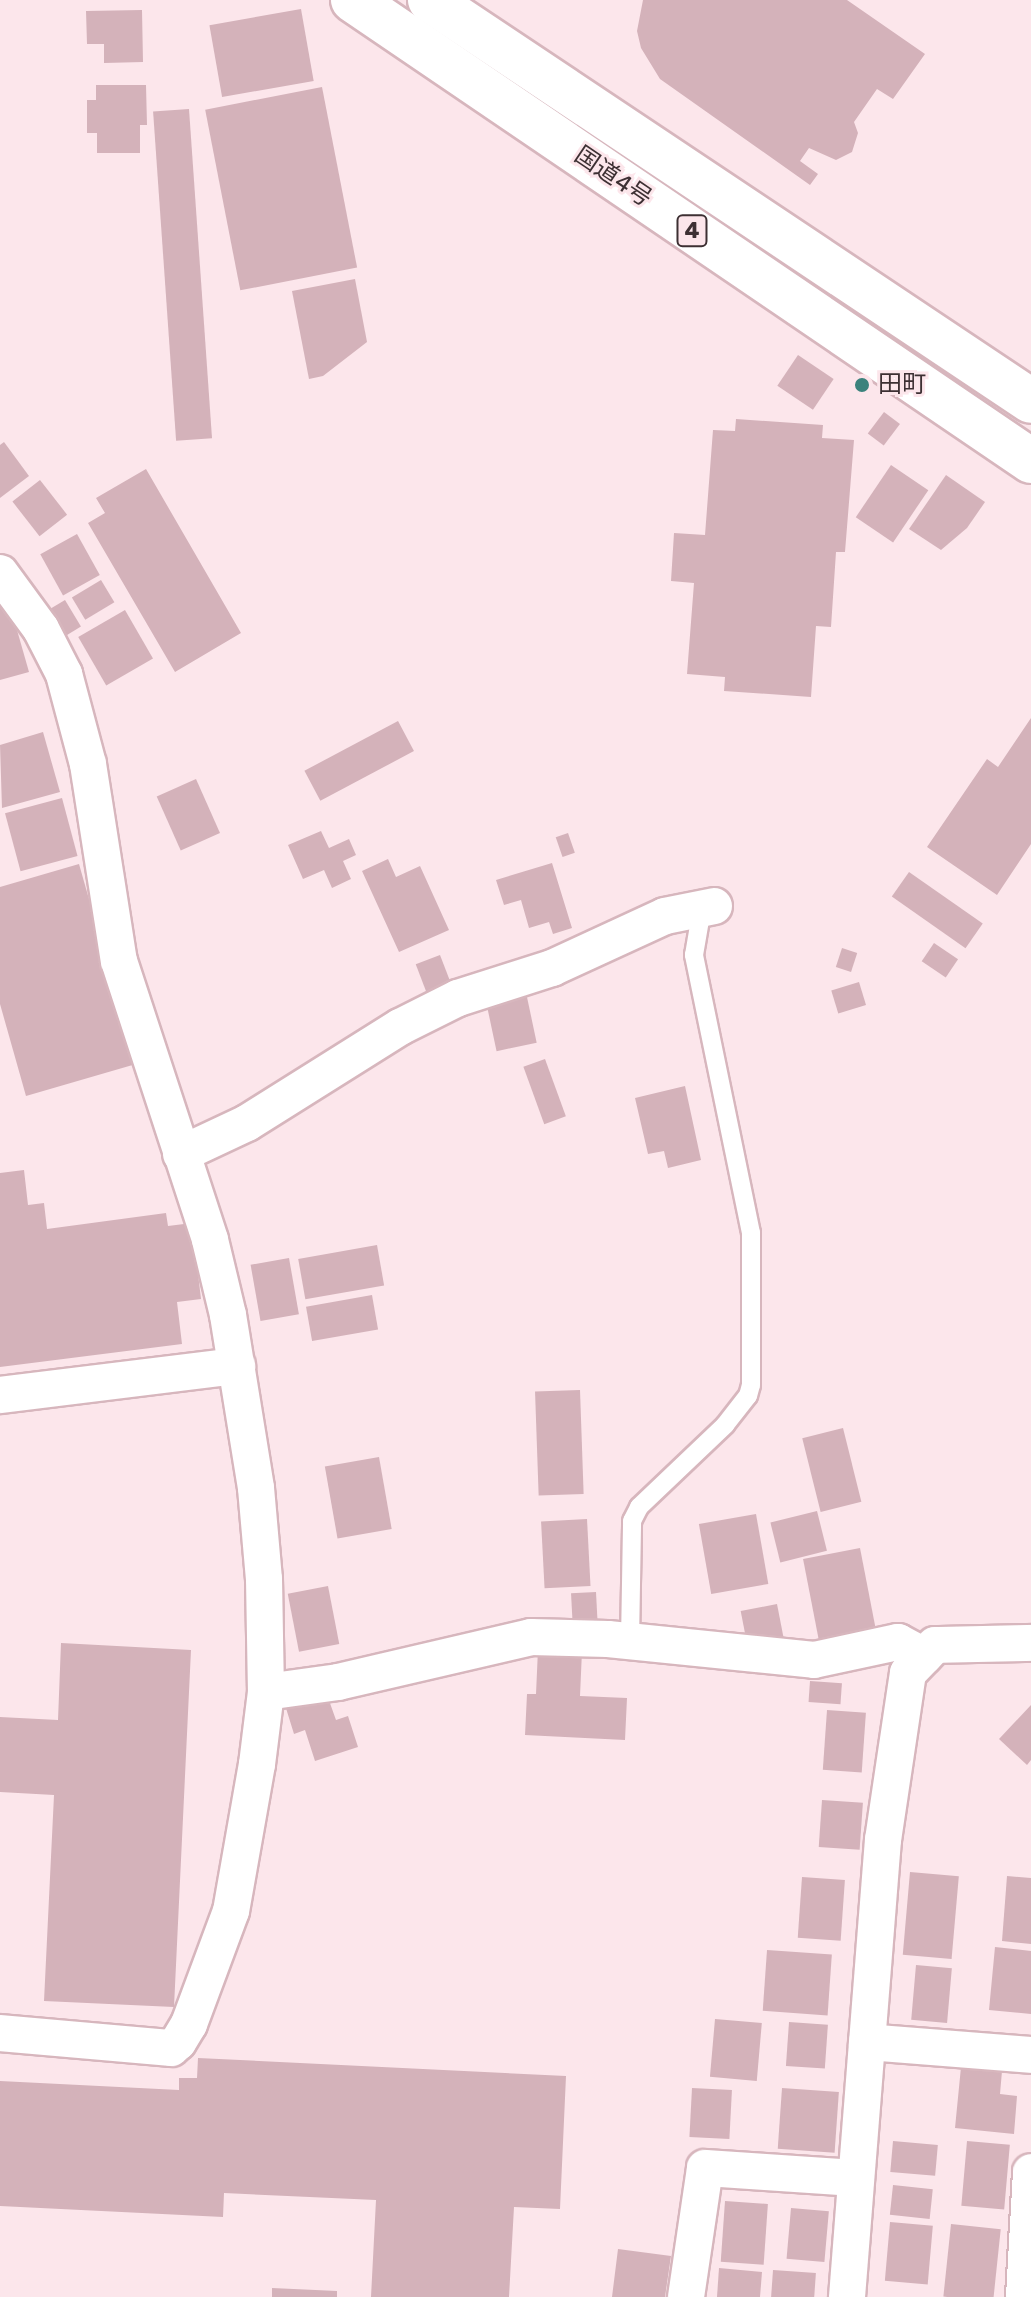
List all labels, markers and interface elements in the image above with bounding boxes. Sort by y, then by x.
street label: 国道4号 [569,141,657,213]
road number: 4 [676,213,708,249]
place label: 田町 [878,371,926,399]
marker: 田町 [853,376,871,394]

